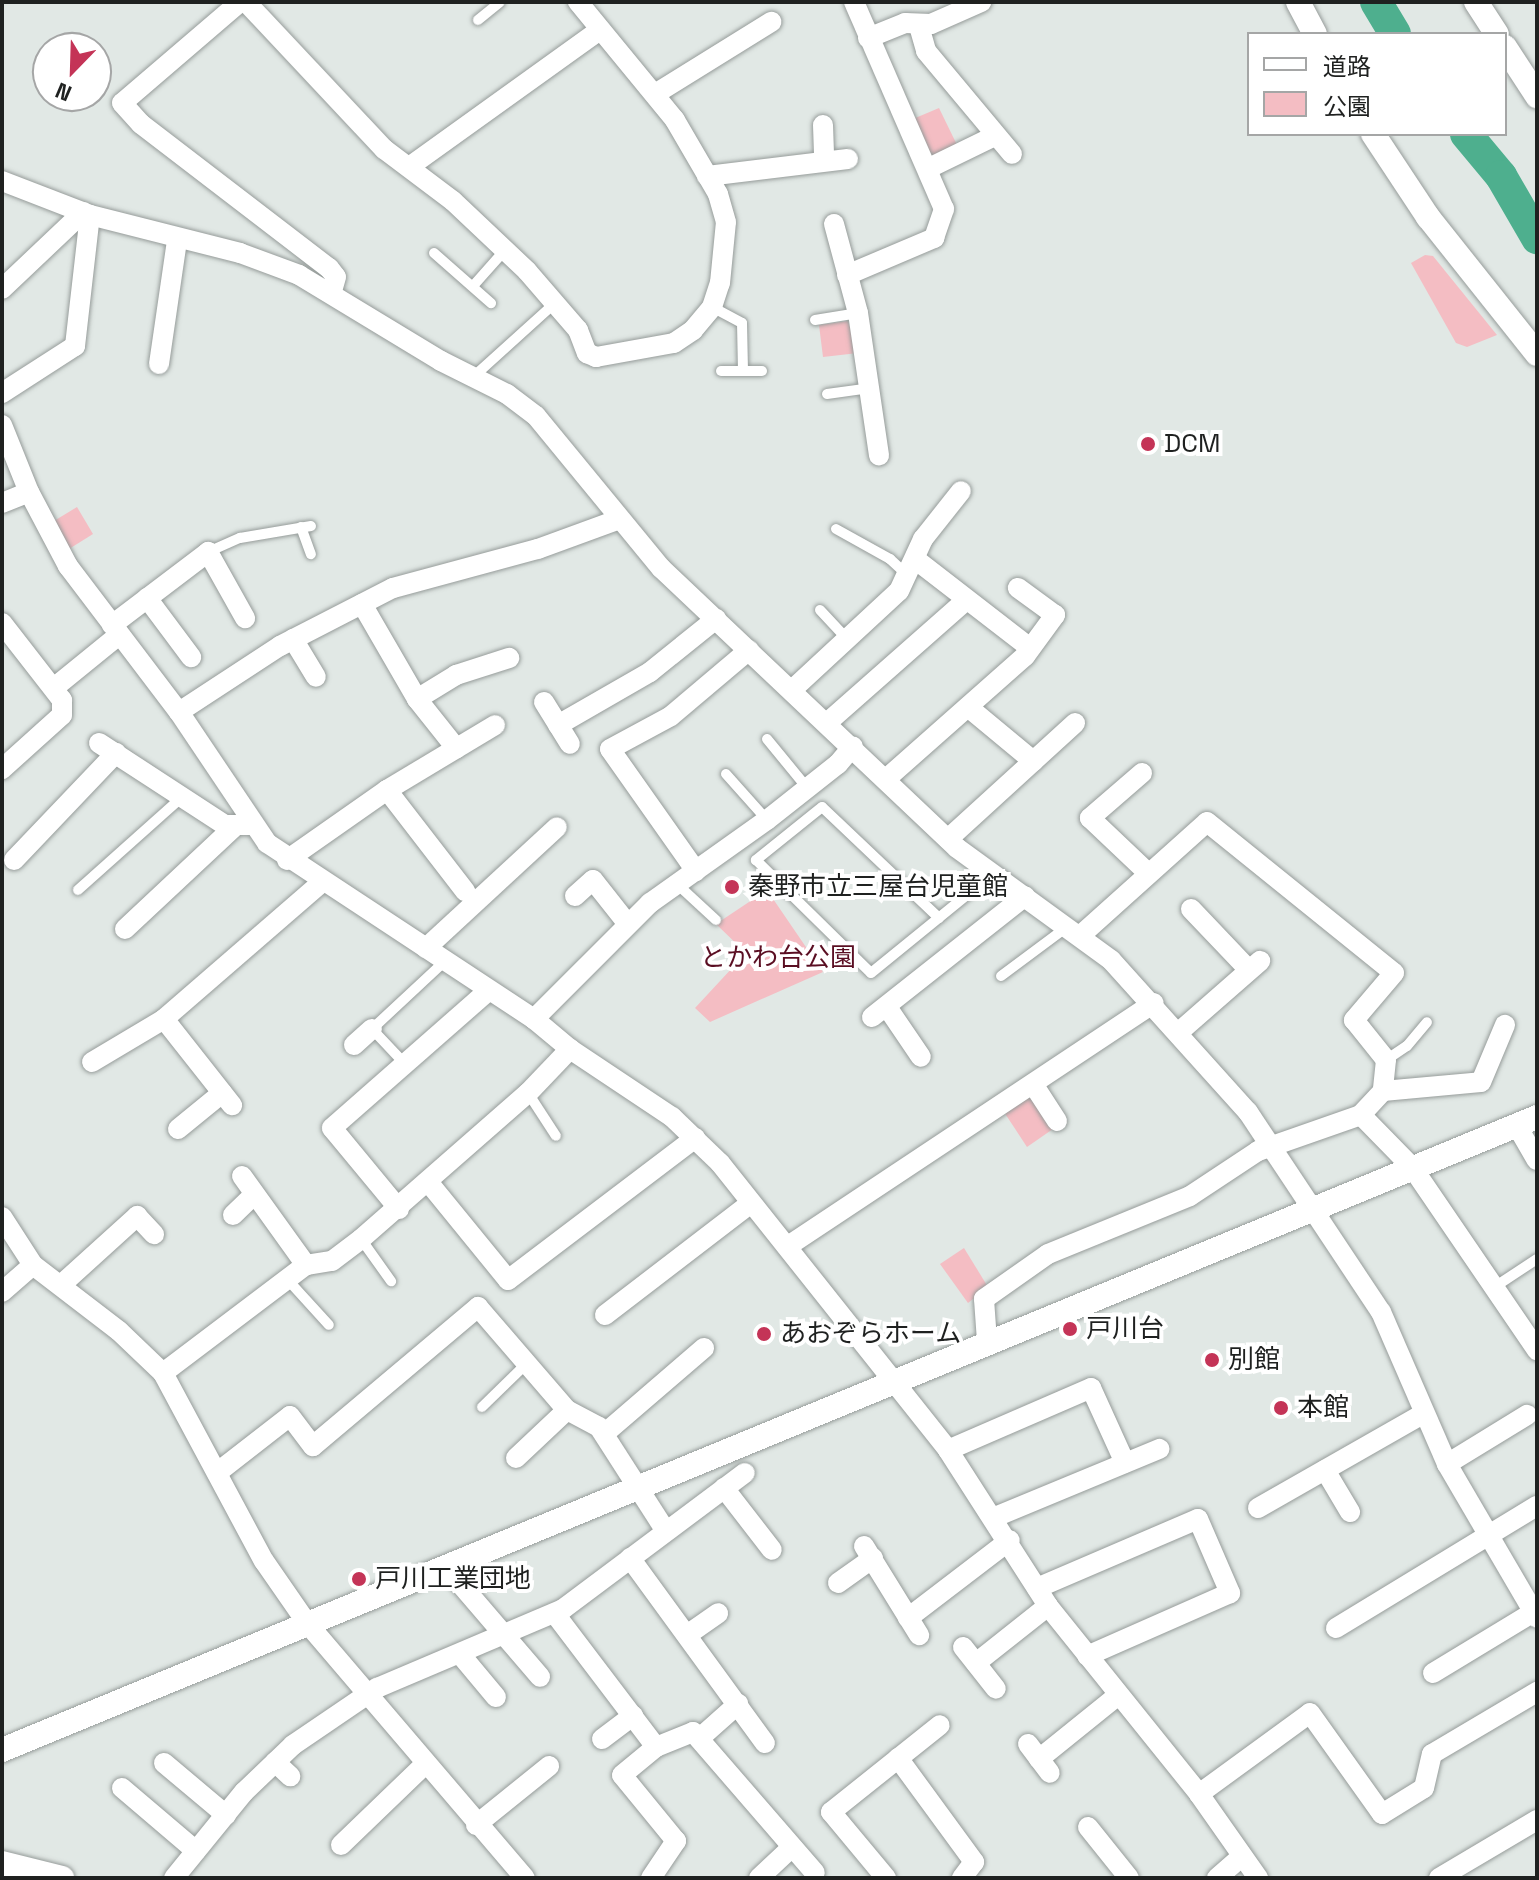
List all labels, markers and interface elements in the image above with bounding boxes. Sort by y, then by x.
north arrow [32,32,112,112]
legend [1247,32,1507,136]
text: 道路 [1323,51,1371,82]
text: N [51,76,76,108]
text: 公園 [1323,91,1371,122]
place label: DCM [1164,428,1220,460]
marker: DCM [1139,435,1157,453]
place label: 秦野市立三屋台児童館 [748,871,1008,903]
marker: 秦野市立三屋台児童館 [723,878,741,896]
park label: とかわ台公園 [700,942,856,974]
place label: 戸川台 [1086,1313,1164,1345]
place label: あおぞらホーム [780,1318,962,1350]
marker: 戸川台 [1061,1320,1079,1338]
marker: あおぞらホーム [755,1325,773,1343]
place label: 別館 [1228,1344,1280,1376]
marker: 別館 [1203,1351,1221,1369]
place label: 本館 [1297,1392,1349,1424]
marker: 本館 [1272,1399,1290,1417]
place label: 戸川工業団地 [375,1563,531,1595]
marker: 戸川工業団地 [350,1570,368,1588]

